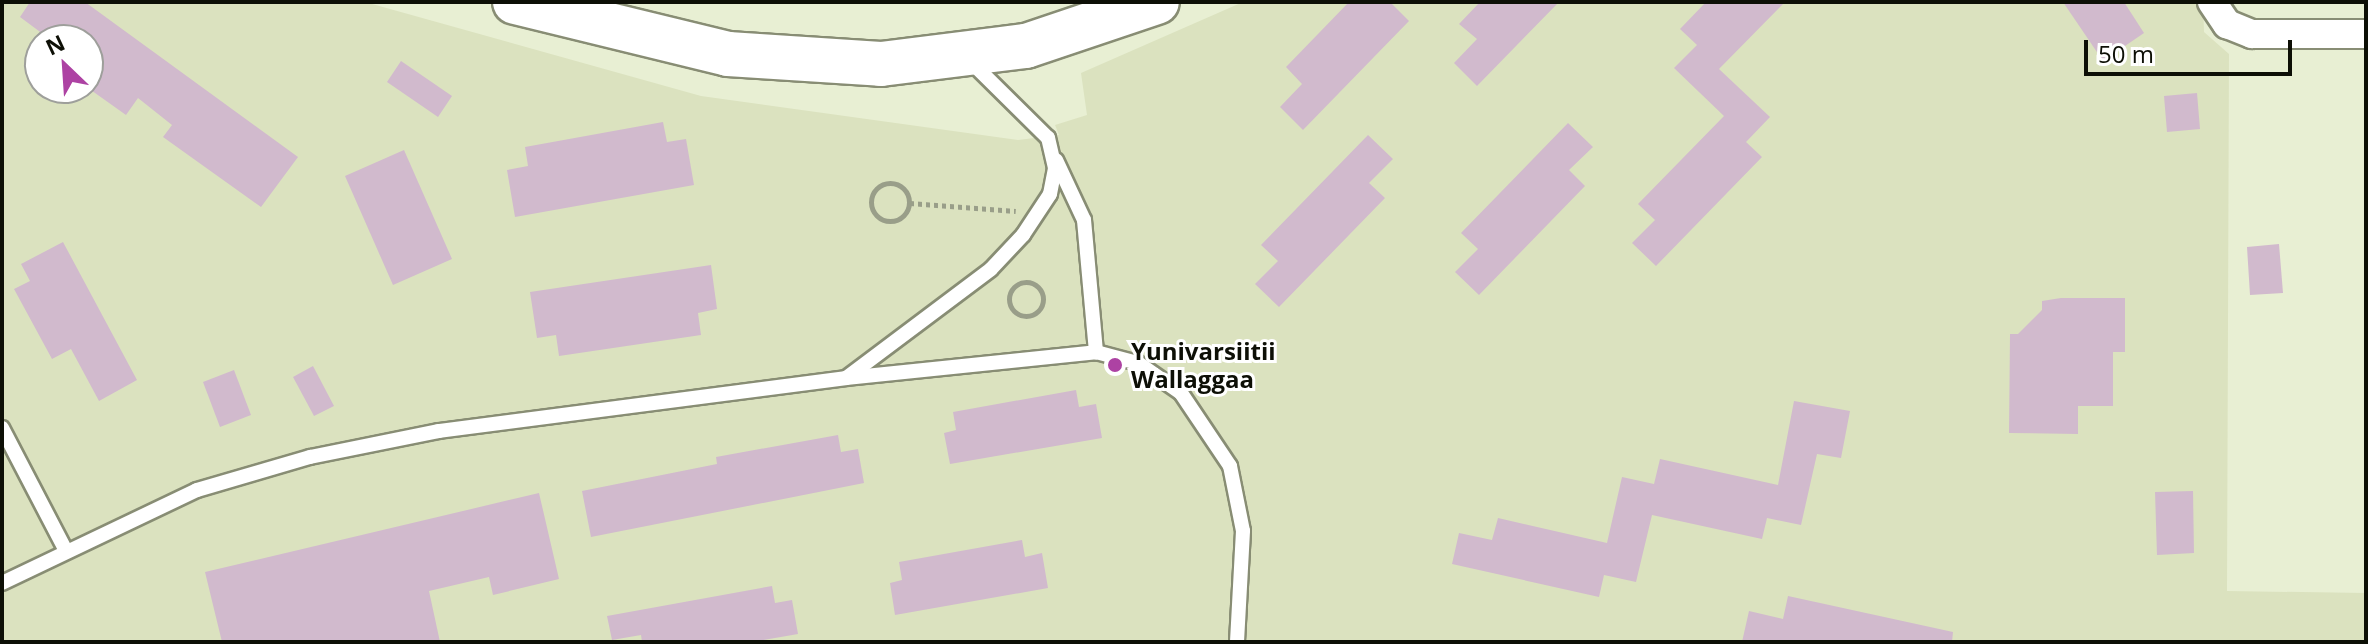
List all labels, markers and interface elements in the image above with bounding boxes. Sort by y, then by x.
north arrow [24,24,104,104]
scale bar [2088,24,2296,74]
text: N [40,27,69,61]
text: 50 m [2098,37,2154,70]
place label: Yunivarsiitii Wallaggaa [1131,337,1276,393]
marker: Yunivarsiitii Wallaggaa [1106,356,1124,374]

